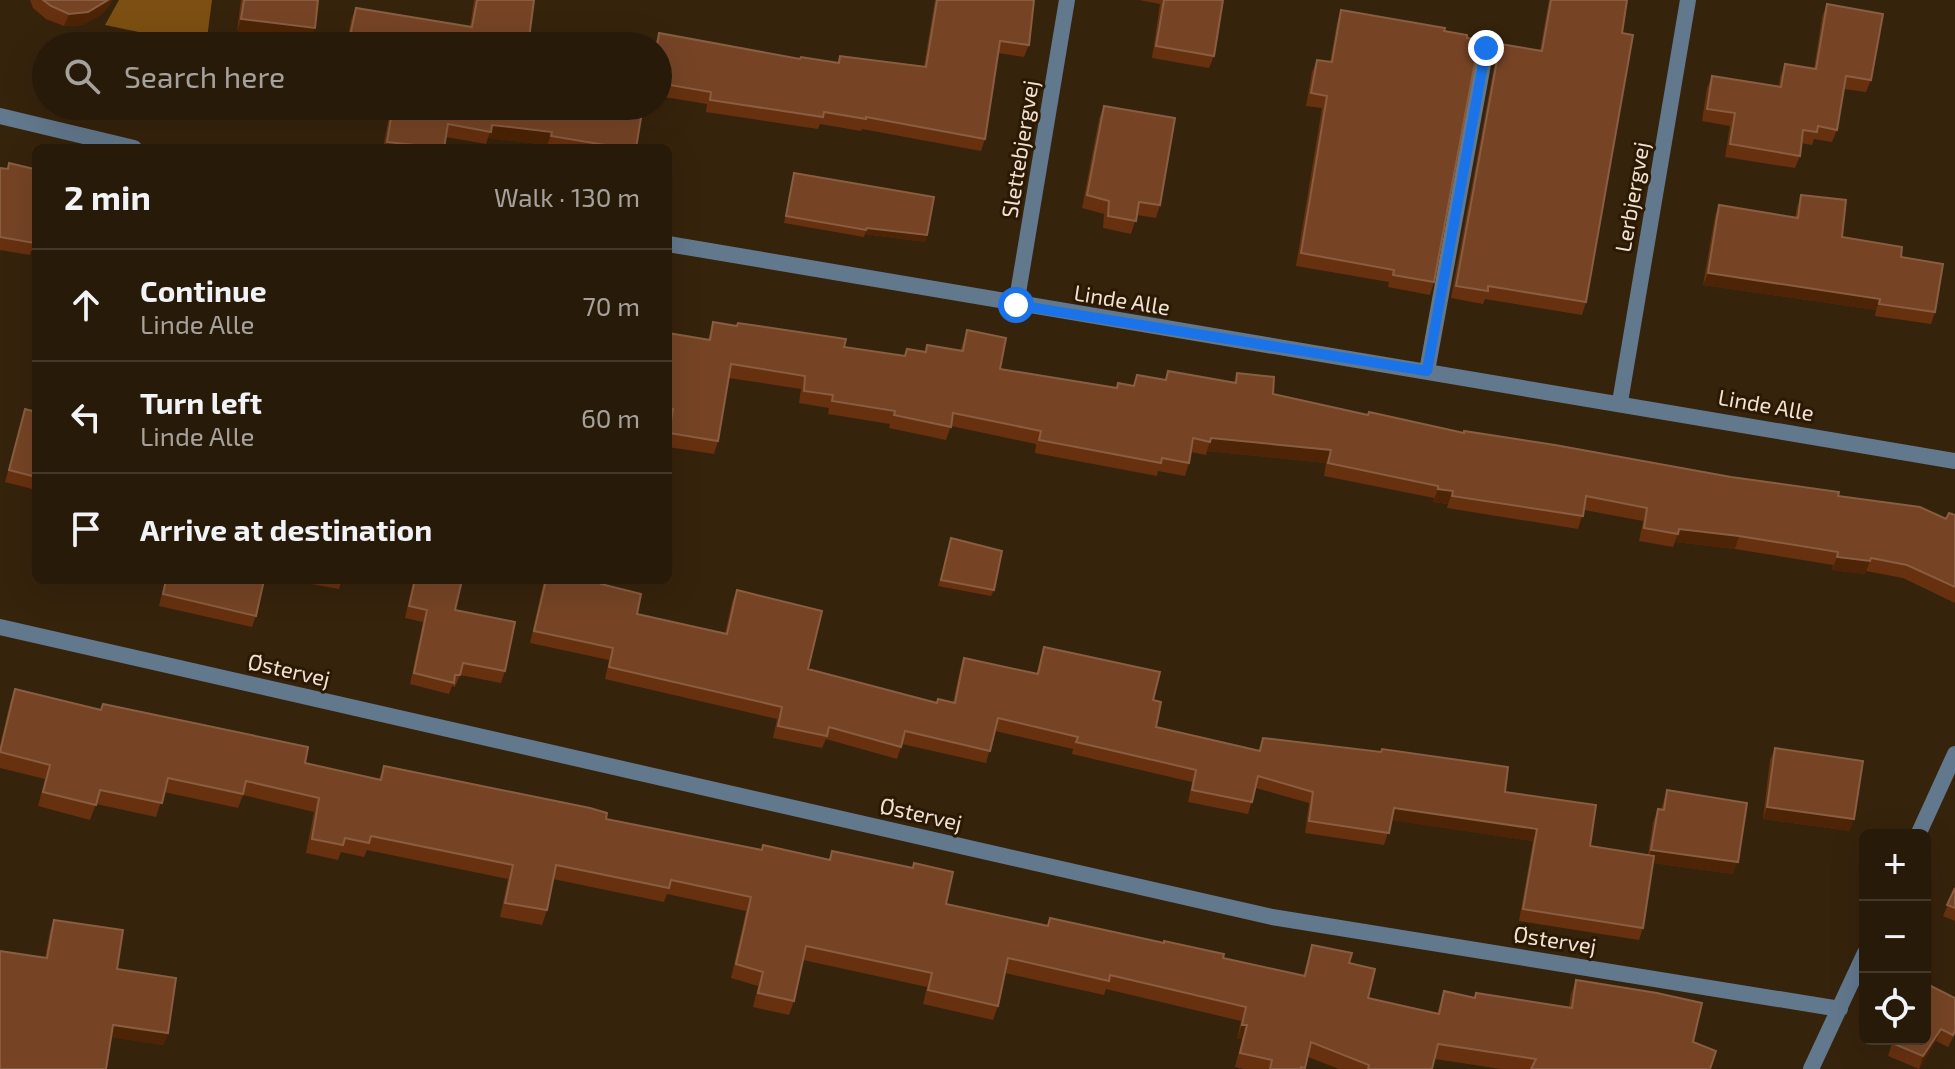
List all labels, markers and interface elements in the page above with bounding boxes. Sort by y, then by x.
route end [1468,30,1504,66]
search box [32,32,672,120]
icon: search [60,54,104,98]
text: Search here [124,58,285,94]
street label: Slettebjergvej [995,78,1044,220]
street label: Lerbjergvej [1609,140,1654,254]
text: 2 min [64,176,151,217]
text: Walk · 130 m [494,181,640,212]
text: Continue [140,272,267,308]
street label: Linde Alle [1072,279,1172,319]
icon: ahead [64,283,108,327]
route start [998,287,1034,323]
text: 70 m [582,290,640,321]
text: Linde Alle [140,308,255,339]
street label: Linde Alle [1716,383,1816,425]
text: Turn left [140,384,262,420]
icon: left [64,395,108,439]
text: 60 m [581,402,640,433]
text: Linde Alle [140,420,255,451]
icon: arrive [64,507,108,551]
text: Arrive at destination [140,511,432,547]
street label: Østervej [245,647,333,692]
street label: Østervej [877,791,965,836]
map controls [1859,829,1931,1045]
button: + [1859,829,1931,901]
button: − [1859,901,1931,973]
street label: Østervej [1512,920,1598,959]
button: locate [1859,973,1931,1045]

